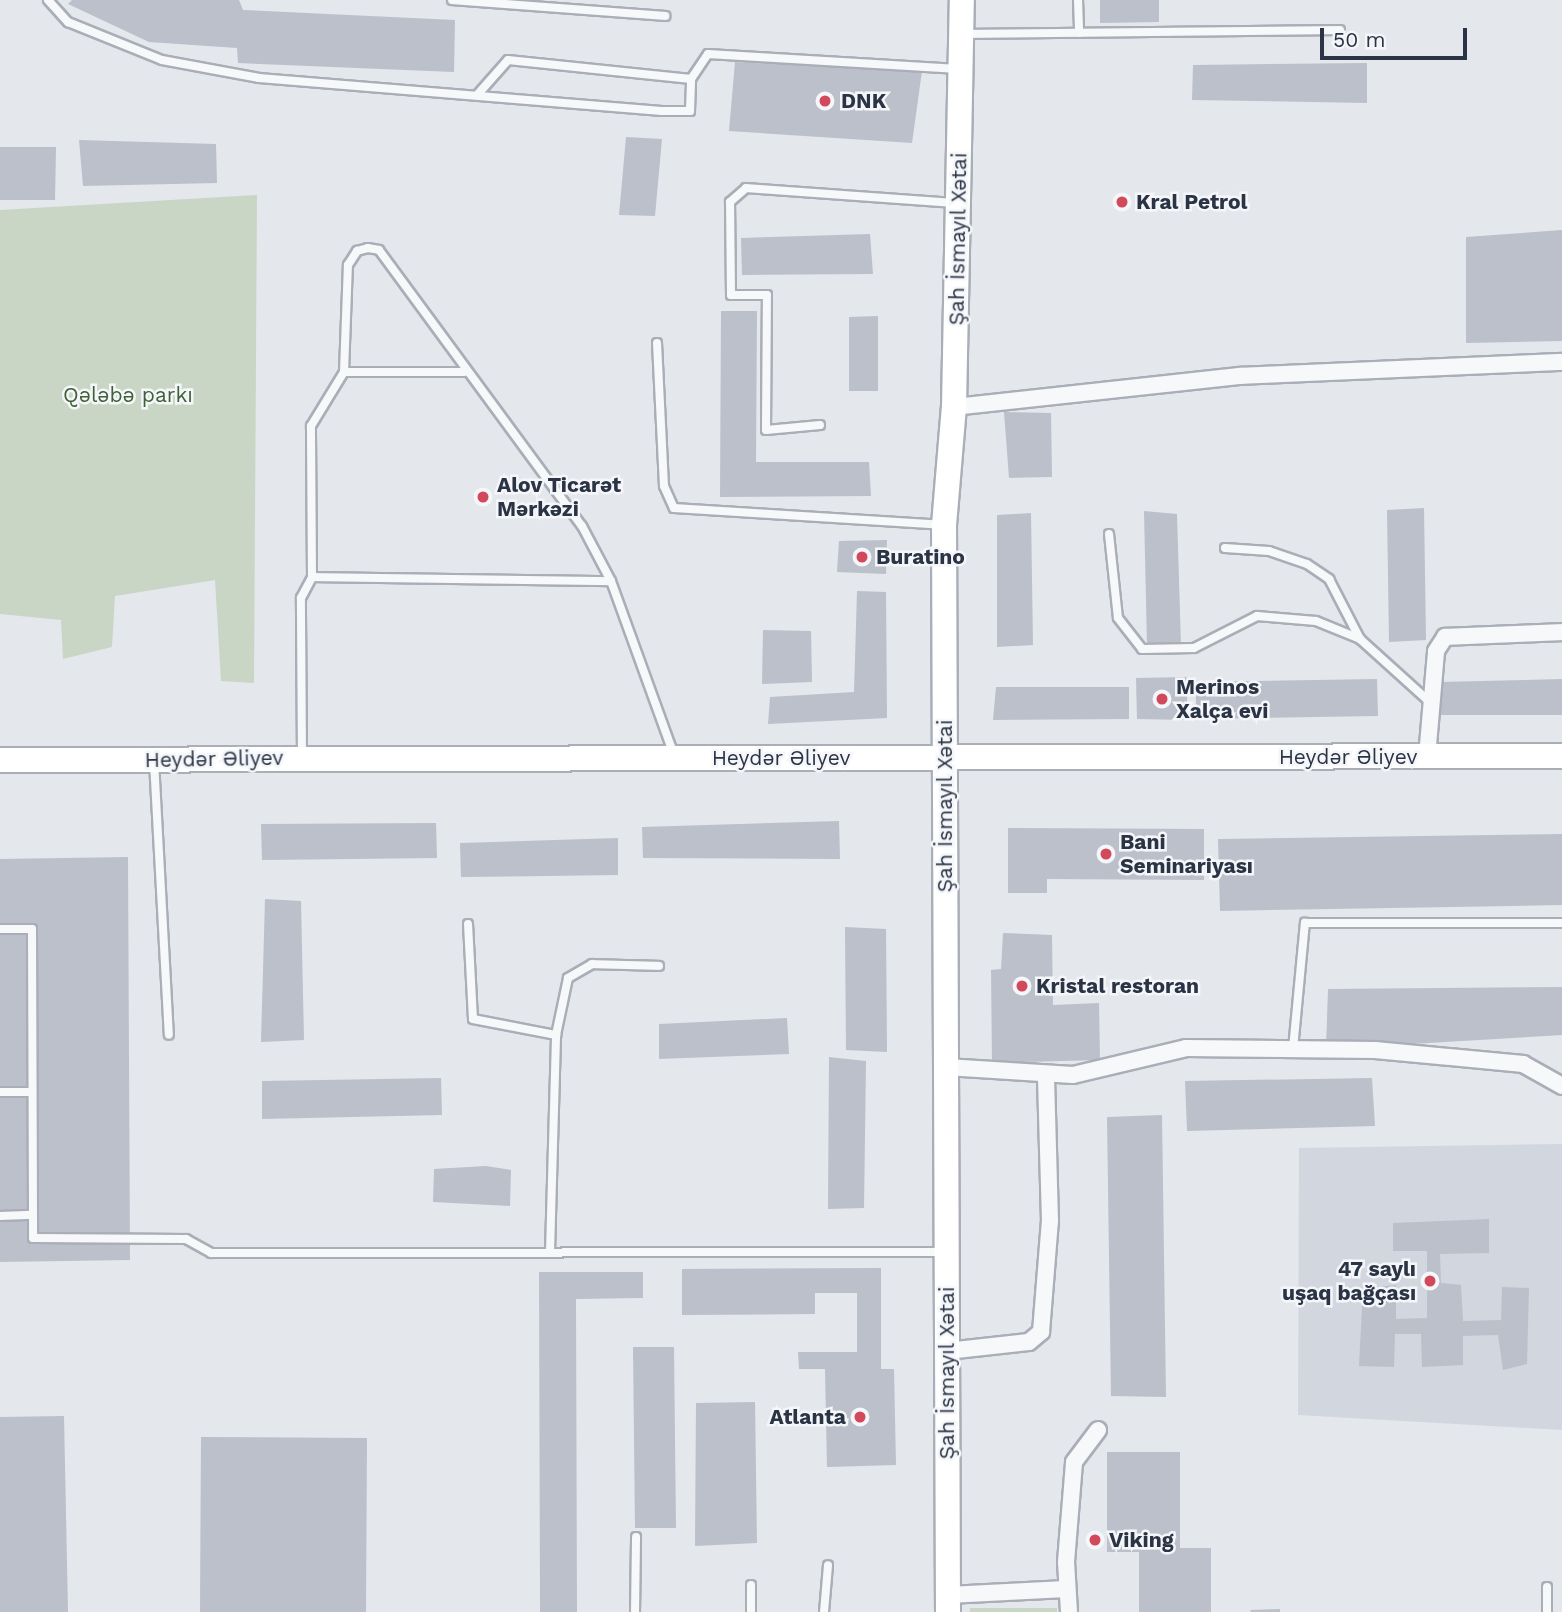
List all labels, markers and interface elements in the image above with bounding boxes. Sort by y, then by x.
scale bar [1324,14,1471,58]
text: 50 m [1333,27,1385,52]
place label: DNK [841,88,886,114]
marker: DNK [815,91,835,111]
street label: Şah İsmayıl Xətai [944,152,972,326]
place label: Kral Petrol [1136,189,1248,215]
marker: Kral Petrol [1114,194,1130,210]
park label: Qələbə parkı [63,382,193,408]
place label: Alov Ticarət Mərkəzi [497,472,622,522]
marker: Alov Ticarət Mərkəzi [475,489,491,505]
place label: Buratino [876,544,965,570]
marker: Buratino [854,549,870,565]
place label: Merinos Xalça evi [1176,674,1269,724]
marker: Merinos Xalça evi [1154,691,1170,707]
street label: Şah İsmayıl Xətai [932,719,958,893]
street label: Heydər Əliyev [1278,744,1418,770]
street label: Heydər Əliyev [144,745,284,773]
street label: Heydər Əliyev [711,745,851,771]
place label: Bani Seminariyası [1120,829,1253,879]
marker: Bani Seminariyası [1098,846,1114,862]
place label: Kristal restoran [1036,973,1199,999]
marker: Kristal restoran [1014,978,1030,994]
place label: 47 saylı uşaq bağçası [1282,1256,1416,1306]
marker: 47 saylı uşaq bağçası [1422,1273,1438,1289]
street label: Şah İsmayıl Xətai [934,1286,960,1460]
place label: Atlanta [769,1404,846,1430]
marker: Atlanta [852,1409,868,1425]
place label: Viking [1109,1527,1173,1553]
marker: Viking [1087,1532,1103,1548]

